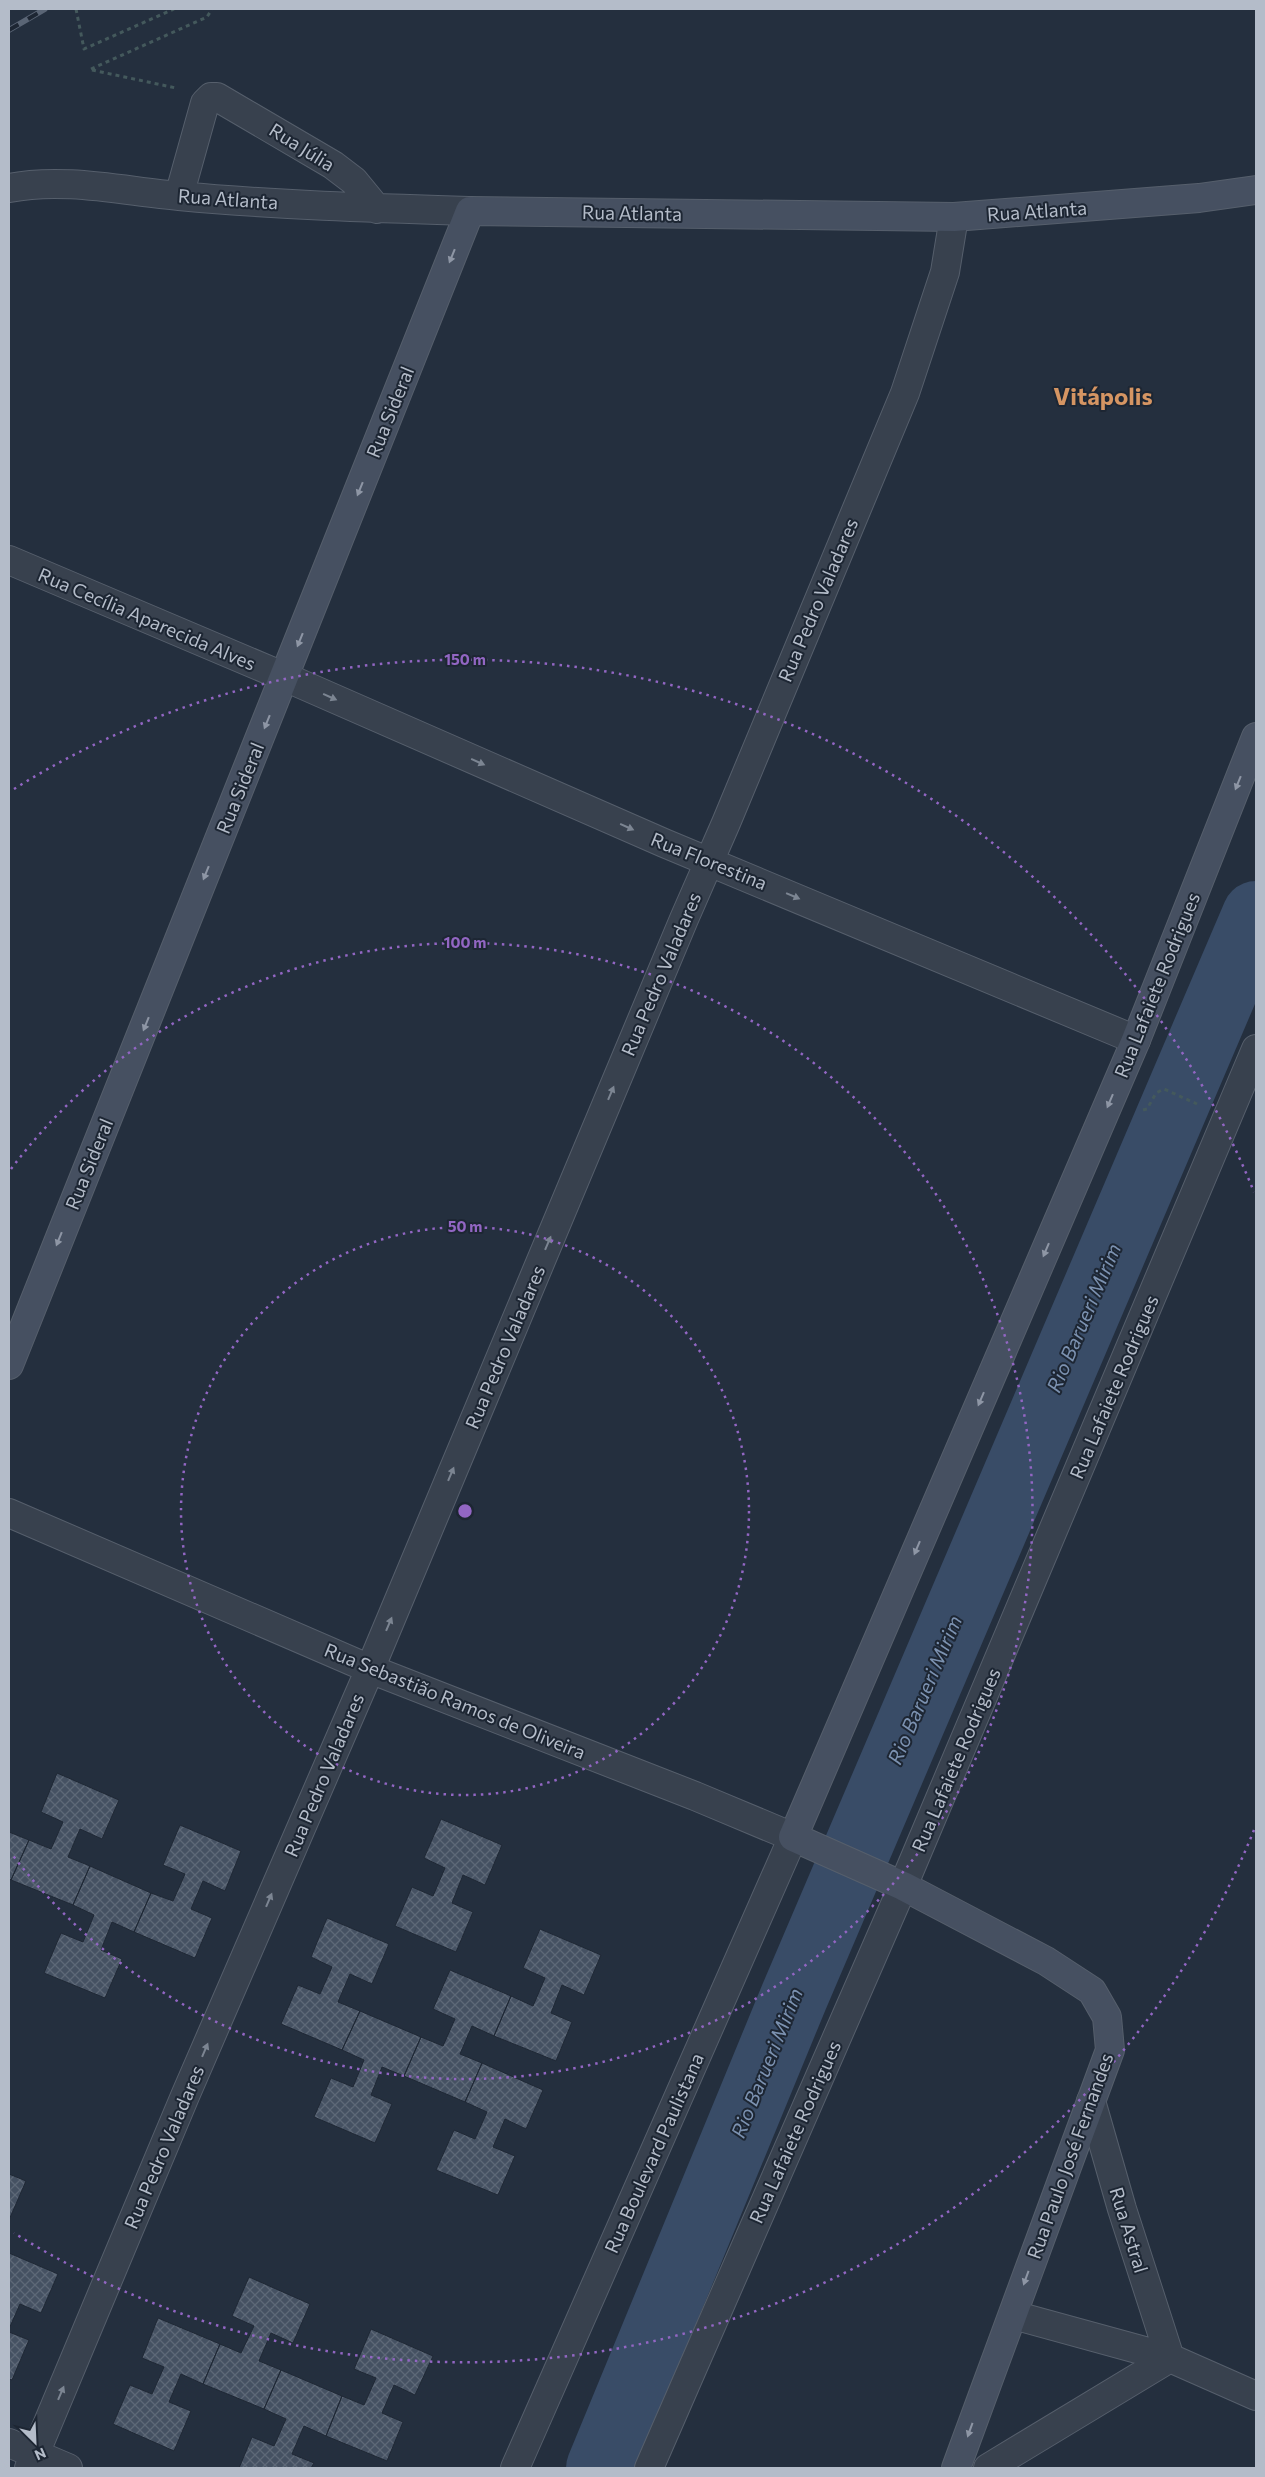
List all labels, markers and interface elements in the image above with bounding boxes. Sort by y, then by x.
street label: Rua Júlia [265,118,339,176]
street label: Rua Atlanta [177,184,279,213]
street label: Rua Atlanta [986,196,1088,225]
street label: Rua Atlanta [582,200,682,225]
one-way arrow [448,249,455,264]
street label: Rua Sideral [361,363,418,461]
district label: Vitápolis [1053,381,1153,410]
one-way arrow [356,482,364,497]
street label: Rua Pedro Valadares [773,515,862,685]
street label: Rua Cecília Aparecida Alves [35,562,259,675]
one-way arrow [296,633,304,648]
text: 150 m [444,650,486,668]
one-way arrow [323,693,337,701]
one-way arrow [262,715,270,729]
street label: Rua Sideral [211,739,268,837]
one-way arrow [471,758,485,766]
one-way arrow [1234,776,1242,791]
one-way arrow [620,824,634,832]
street label: Rua Florestina [648,827,771,894]
one-way arrow [202,866,210,881]
street label: Rua Pedro Valadares [616,889,705,1059]
street label: Rua Lafaiete Rodrigues [1109,889,1204,1081]
one-way arrow [786,892,801,900]
text: 100 m [444,933,486,951]
one-way arrow [141,1017,149,1031]
one-way arrow [607,1085,615,1100]
one-way arrow [1105,1094,1113,1108]
street label: Rua Sideral [60,1115,117,1213]
text: 50 m [448,1217,482,1235]
one-way arrow [55,1232,62,1247]
one-way arrow [544,1235,552,1250]
water label: Rio Barueri Mirim [1041,1240,1125,1396]
one-way arrow [1041,1243,1049,1257]
street label: Rua Pedro Valadares [460,1262,549,1432]
street label: Rua Lafaiete Rodrigues [1064,1291,1163,1482]
one-way arrow [977,1392,985,1406]
one-way arrow [448,1467,456,1481]
centre of rings [456,1502,474,1520]
one-way arrow [913,1541,921,1555]
water label: Rio Barueri Mirim [882,1612,966,1768]
one-way arrow [385,1617,393,1631]
street label: Rua Sebastião Ramos de Oliveira [321,1638,589,1764]
street label: Rua Lafaiete Rodrigues [906,1664,1005,1855]
street label: Rua Pedro Valadares [279,1690,368,1860]
one-way arrow [266,1893,274,1908]
water label: Rio Barueri Mirim [725,1984,807,2141]
street label: Rua Lafaiete Rodrigues [744,2037,845,2227]
one-way arrow [201,2043,209,2057]
street label: Rua Boulevard Paulistana [599,2049,708,2256]
street label: Rua Paulo José Fernandes [1022,2050,1118,2262]
street label: Rua Pedro Valadares [119,2062,208,2232]
street label: Rua Astral [1106,2184,1153,2276]
one-way arrow [1022,2271,1030,2286]
one-way arrow [57,2386,65,2400]
north arrow [10,2417,60,2467]
one-way arrow [966,2423,973,2438]
text: N [32,2444,49,2464]

